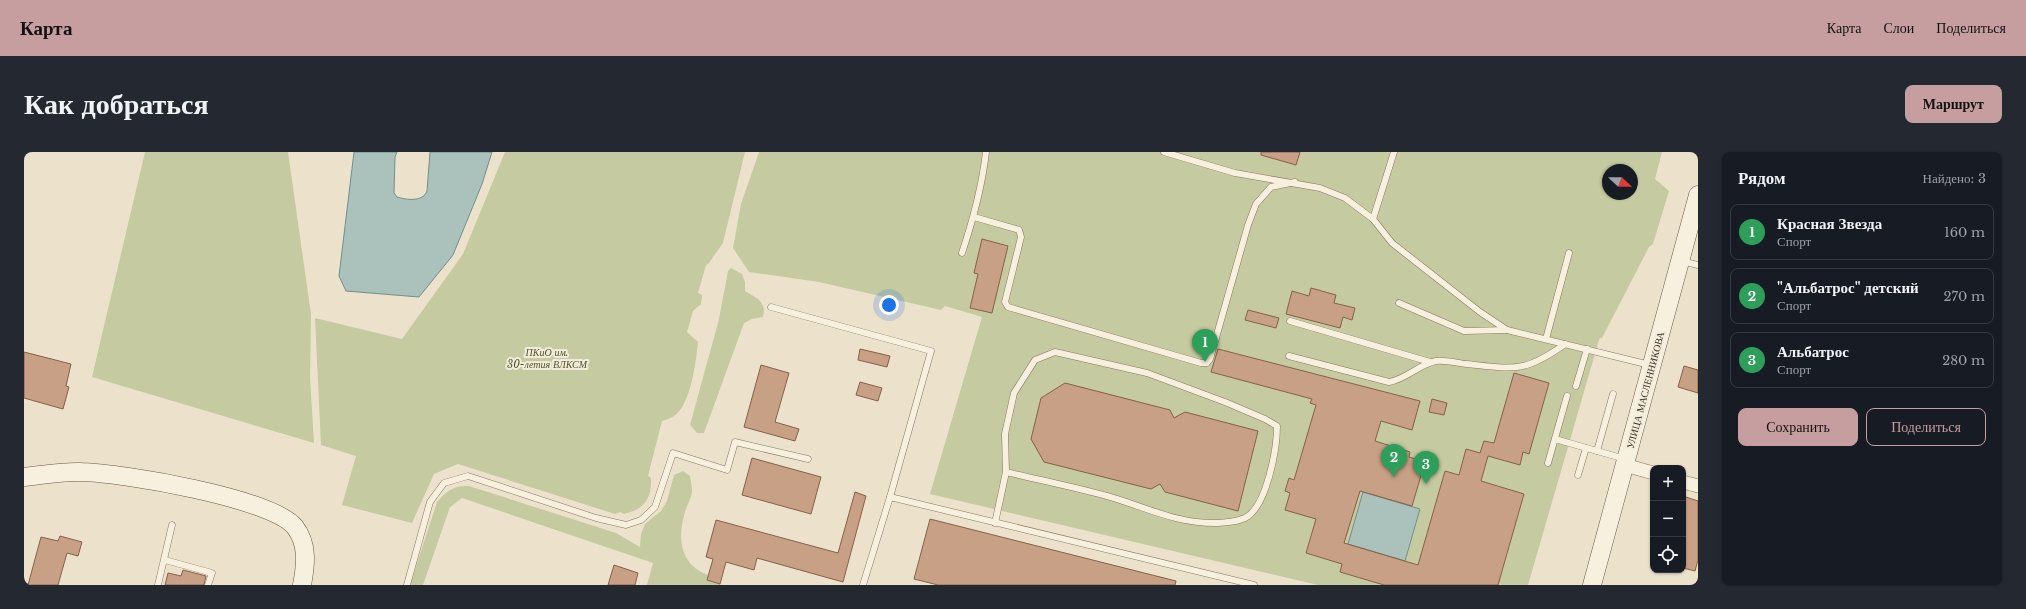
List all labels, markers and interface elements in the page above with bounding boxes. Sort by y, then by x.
text: Карта [20,17,72,40]
text: Карта [1827,19,1861,37]
text: Слои [1883,19,1914,37]
text: Поделиться [1936,19,2006,37]
button: Маршрут [1905,85,2002,123]
text: Как добраться [24,87,209,122]
north arrow [1602,164,1638,200]
text: Рядом [1738,168,1786,189]
text: Найдено: 3 [1923,170,1986,187]
text: Красная Звезда [1777,214,1882,233]
text: 1 [1749,224,1755,241]
text: 160 m [1944,224,1985,241]
text: Спорт [1777,233,1811,250]
text: "Альбатрос" детский [1777,278,1919,297]
text: 2 [1748,288,1756,305]
text: 270 m [1944,288,1985,305]
your location [879,295,899,315]
text: Спорт [1777,297,1811,314]
pin: 1 [1192,329,1218,362]
street label: УЛИЦА МАСЛЕННИКОВА [1624,329,1668,450]
text: Альбатрос [1777,342,1849,361]
park label: ПКиО им. 30-летия ВЛКСМ [507,346,588,371]
text: 3 [1748,352,1756,369]
text: 280 m [1942,352,1985,369]
text: Спорт [1777,361,1811,378]
button: Сохранить [1738,408,1858,446]
button: Поделиться [1866,408,1986,446]
pin: 2 [1381,444,1407,477]
pin: 3 [1413,451,1439,484]
map controls [1650,465,1686,573]
button: + [1650,465,1686,501]
button: − [1650,501,1686,537]
button: locate [1650,537,1686,573]

